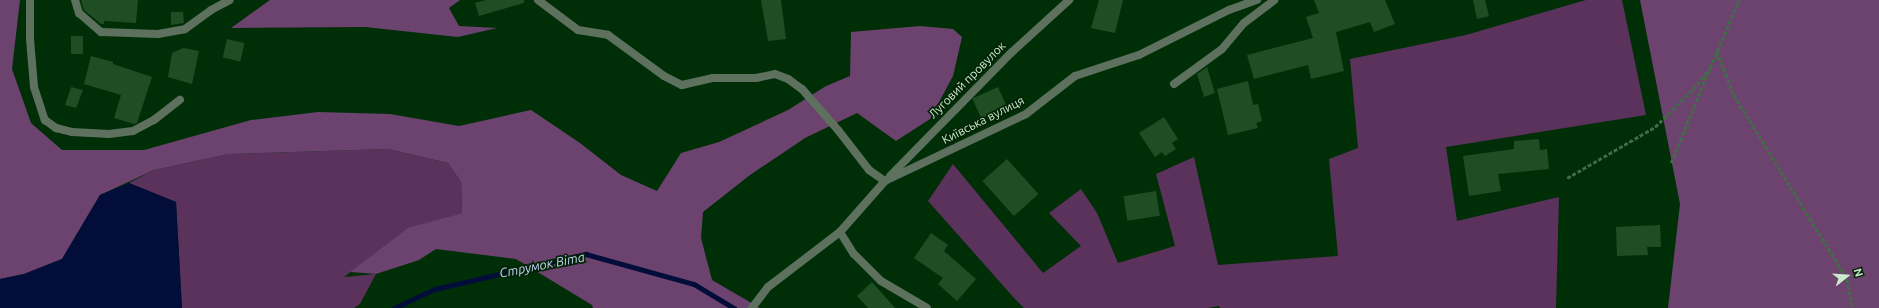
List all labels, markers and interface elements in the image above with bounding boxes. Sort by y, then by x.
street label: Луговий провулок [926,39,1008,121]
street label: Київська вулиця [939,93,1027,147]
water label: Струмок Віта [498,249,586,281]
north arrow [1827,256,1867,296]
text: N [1852,267,1865,278]

